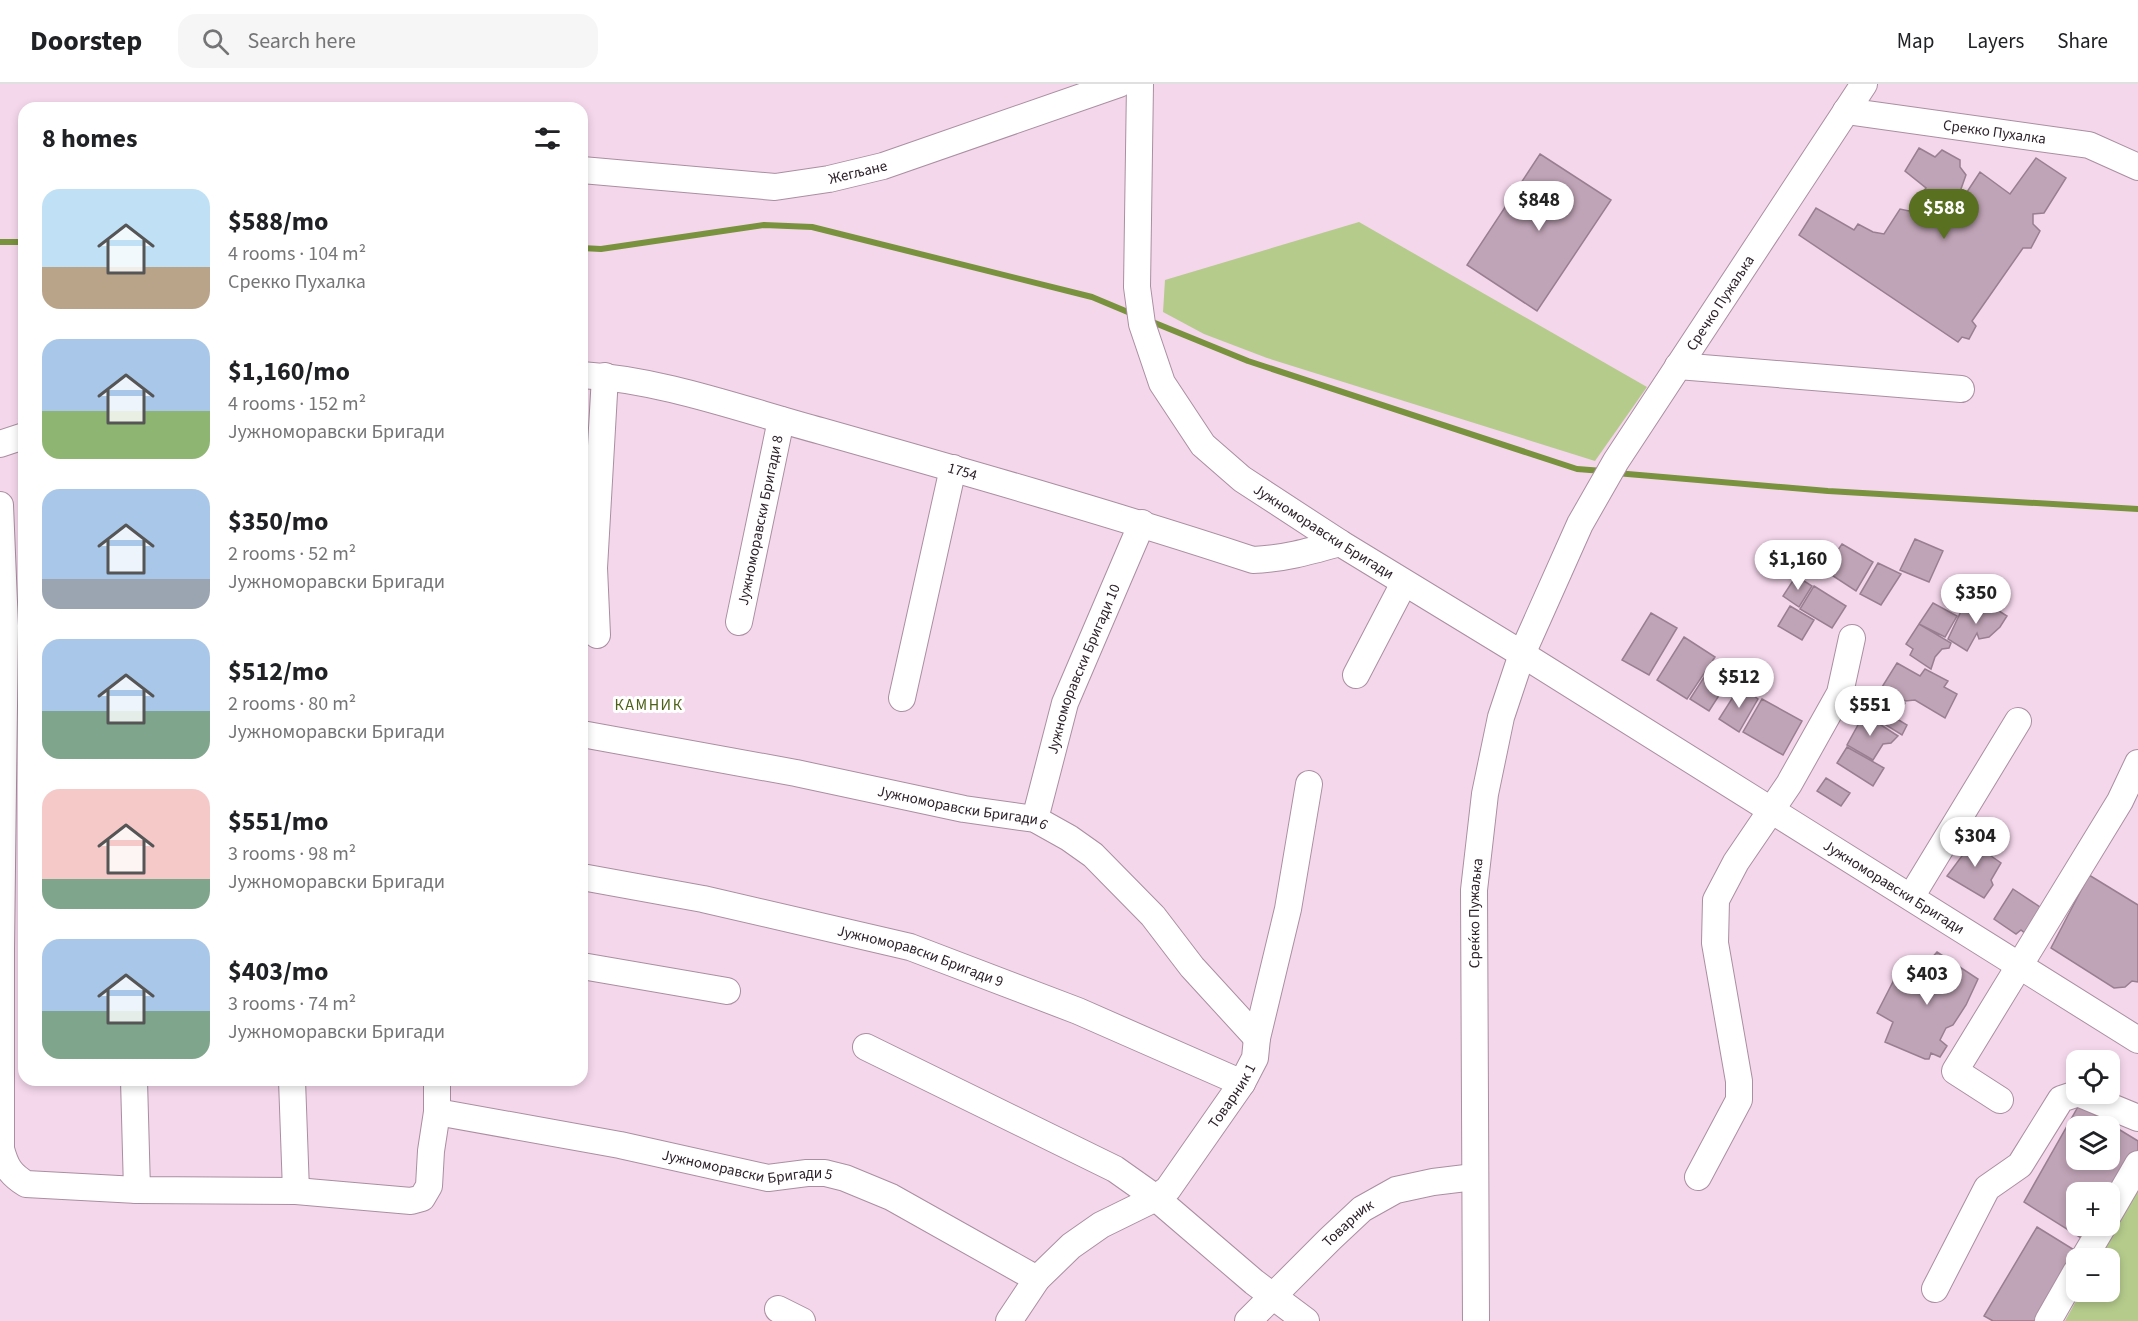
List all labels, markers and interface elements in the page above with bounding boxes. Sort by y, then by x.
search box [178,14,598,68]
text: Doorstep [30,21,142,61]
icon: search [199,25,232,58]
text: Search here [247,25,356,57]
text: Map [1897,26,1934,56]
text: Layers [1967,26,2024,56]
text: Share [2057,26,2108,56]
street label: Срекко Пухалка [1942,115,2047,150]
text: 8 homes [42,120,137,157]
icon: filters [531,122,564,155]
street label: Жегљане [827,155,890,190]
pin: $848 [1503,181,1575,232]
text: $848 [1518,186,1560,214]
pin: $588 [1908,189,1980,240]
text: $588 [1923,194,1965,222]
text: $588/mo [228,203,328,240]
icon: home [90,213,162,285]
text: 4 rooms · 104 m² [228,240,366,268]
street label: Сречко Пужаљка [1681,251,1760,355]
text: Срекко Пухалка [228,268,366,296]
text: $1,160/mo [228,353,350,390]
icon: home [90,363,162,435]
text: 4 rooms · 152 m² [228,390,366,418]
text: Јужноморавски Бригади [228,418,445,446]
street label: Јужноморавски Бригади 8 [733,433,789,607]
street label: 1754 [945,458,980,486]
street label: Јужноморавски Бригади [1249,479,1398,585]
text: $350/mo [228,503,328,540]
icon: home [90,513,162,585]
text: 2 rooms · 52 m² [228,540,356,568]
pin: $1,160 [1749,540,1847,591]
text: $1,160 [1769,545,1827,573]
text: Јужноморавски Бригади [228,568,445,596]
pin: $350 [1940,574,2012,625]
text: $350 [1955,579,1997,607]
street label: Јужноморавски Бригади 10 [1042,581,1126,756]
text: $512/mo [228,653,328,690]
pin: $512 [1703,658,1775,709]
icon: home [90,663,162,735]
text: $512 [1718,663,1760,691]
pin: $551 [1834,686,1906,737]
text: 2 rooms · 80 m² [228,690,356,718]
text: $551 [1849,691,1891,719]
district label: КАМНИК [615,694,683,716]
text: Јужноморавски Бригади [228,718,445,746]
street label: Јужноморавски Бригади 6 [876,781,1052,835]
text: $551/mo [228,803,328,840]
icon: home [90,813,162,885]
pin: $304 [1939,817,2011,868]
text: $304 [1954,822,1996,850]
street label: Јужноморавски Бригади [1819,835,1968,940]
text: 3 rooms · 98 m² [228,840,356,868]
street label: Среќко Пужаљка [1464,857,1489,968]
text: Јужноморавски Бригади [228,868,445,896]
street label: Јужноморавски Бригади 9 [835,921,1006,993]
text: $403/mo [228,953,328,990]
pin: $403 [1891,955,1963,1006]
text: $403 [1906,960,1948,988]
icon: home [90,963,162,1035]
text: 3 rooms · 74 m² [228,990,356,1018]
text: Јужноморавски Бригади [228,1018,445,1046]
map controls [2066,1050,2120,1302]
button: locate [2066,1050,2120,1104]
street label: Товарник 1 [1204,1060,1261,1133]
button: layers [2066,1116,2120,1170]
street label: Јужноморавски Бригади 5 [660,1145,835,1189]
button: + [2066,1182,2120,1236]
street label: Товарник [1318,1194,1378,1252]
button: − [2066,1248,2120,1302]

